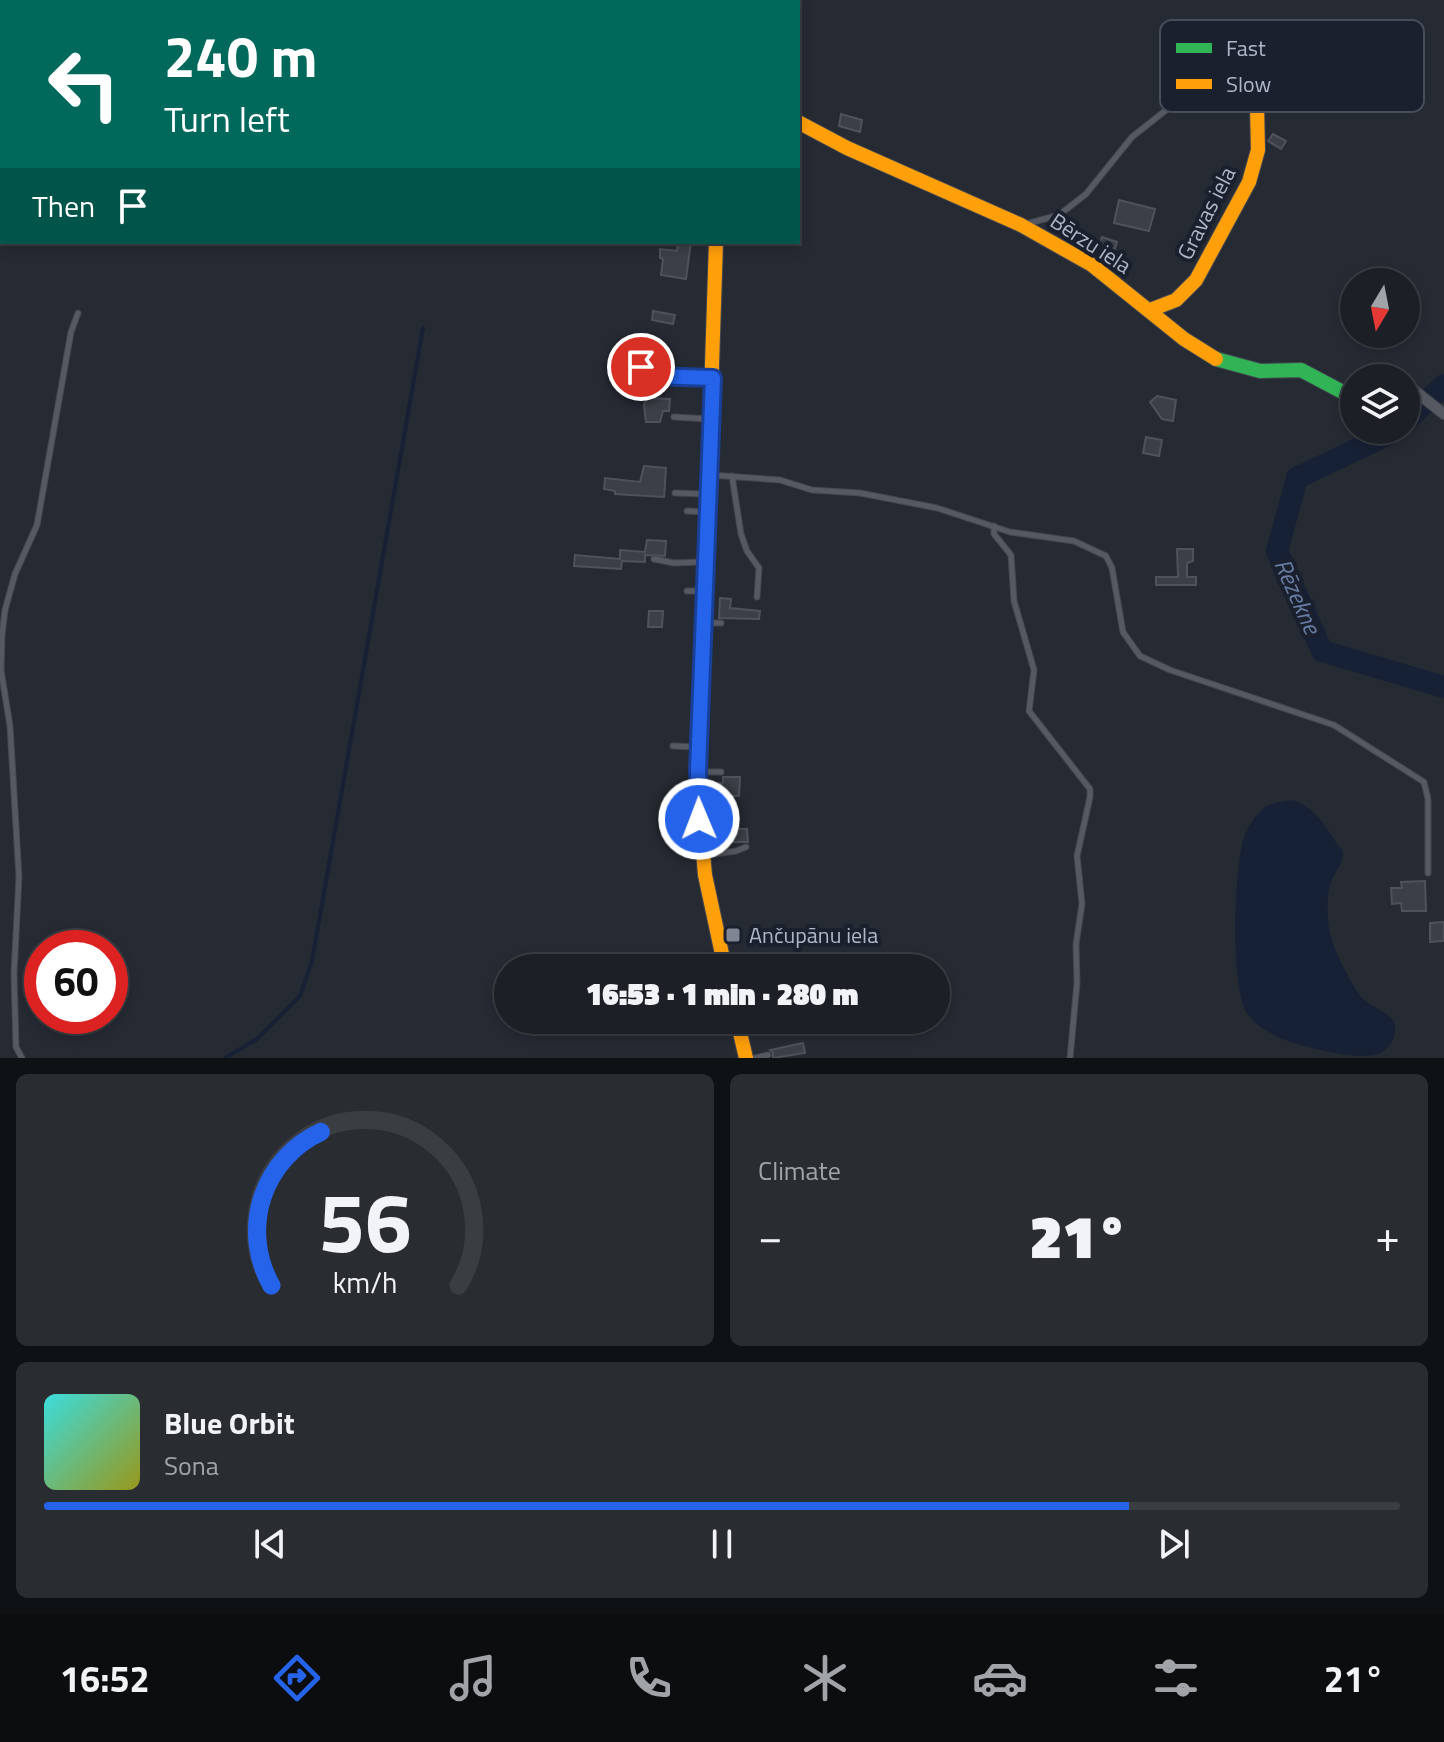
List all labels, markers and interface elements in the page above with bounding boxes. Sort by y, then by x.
text: 240 m [164,14,317,99]
legend [1160,20,1424,112]
text: Fast [1226,31,1266,65]
icon: left [32,32,136,136]
text: Slow [1226,67,1272,101]
text: Turn left [164,91,290,146]
street label: Gravas iela [1168,160,1244,266]
text: Then [32,183,95,229]
icon: arrive [111,184,155,228]
street label: Bērzu iela [1044,204,1138,282]
north arrow [1340,268,1420,348]
map controls [1340,268,1420,444]
pin [607,333,675,401]
icon: arrive [619,345,663,389]
button: layers [1340,364,1420,444]
water label: Rēzekne [1265,552,1331,641]
position arrow [657,777,741,861]
place label: Ančupānu iela [749,918,878,952]
marker: Ančupānu iela [724,926,742,944]
speed limit sign: 60 [24,930,128,1034]
text: 16:53 · 1 min · 280 m [586,971,858,1017]
text: Climate [758,1151,841,1190]
text: 56 [318,1158,412,1284]
text: 21° [1030,1190,1129,1281]
text: − [758,1202,783,1269]
text: + [1375,1202,1400,1269]
text: km/h [333,1261,397,1304]
text: Blue Orbit [164,1400,295,1446]
text: Sona [164,1446,219,1485]
icon: previous [248,1522,292,1566]
icon: pause [700,1522,744,1566]
icon: next [1152,1522,1196,1566]
icon: directions [269,1650,325,1706]
icon: music [445,1650,501,1706]
icon: phone [621,1650,677,1706]
icon: climate [797,1650,853,1706]
icon: car [972,1650,1028,1706]
icon: filters [1148,1650,1204,1706]
text: 16:52 [60,1651,150,1706]
text: 21° [1324,1651,1384,1706]

